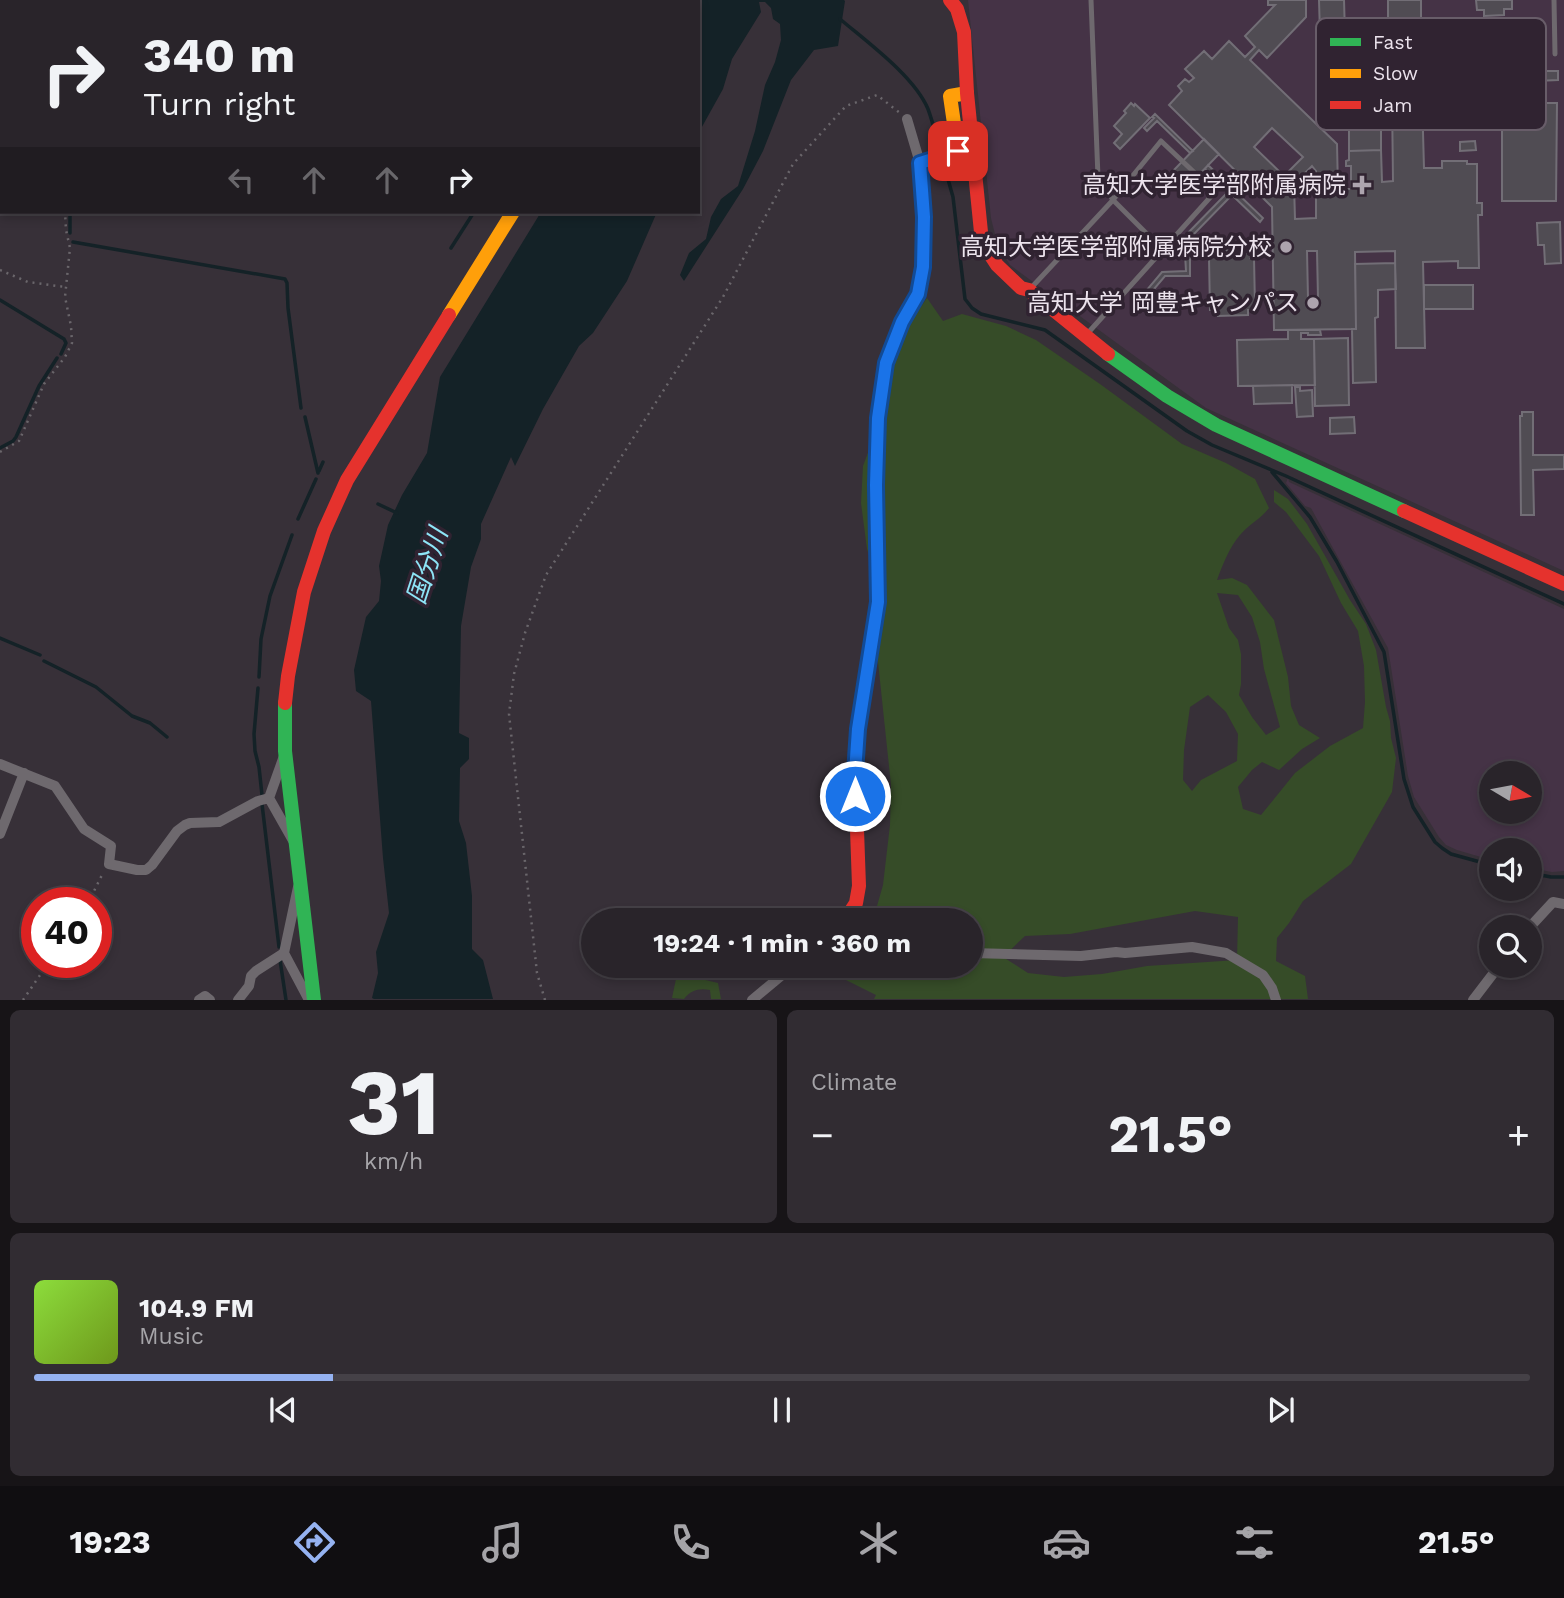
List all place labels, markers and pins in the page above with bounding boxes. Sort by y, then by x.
pin [928,121,988,181]
place label: 高知大学医学部附属病院 [1082,171,1346,199]
marker: 高知大学医学部附属病院 [1352,175,1372,195]
place label: 高知大学医学部附属病院分校 [960,233,1272,261]
marker: 高知大学医学部附属病院分校 [1278,239,1294,255]
place label: 高知大学 岡豊キャンパス [1027,289,1299,317]
marker: 高知大学 岡豊キャンパス [1305,295,1321,311]

